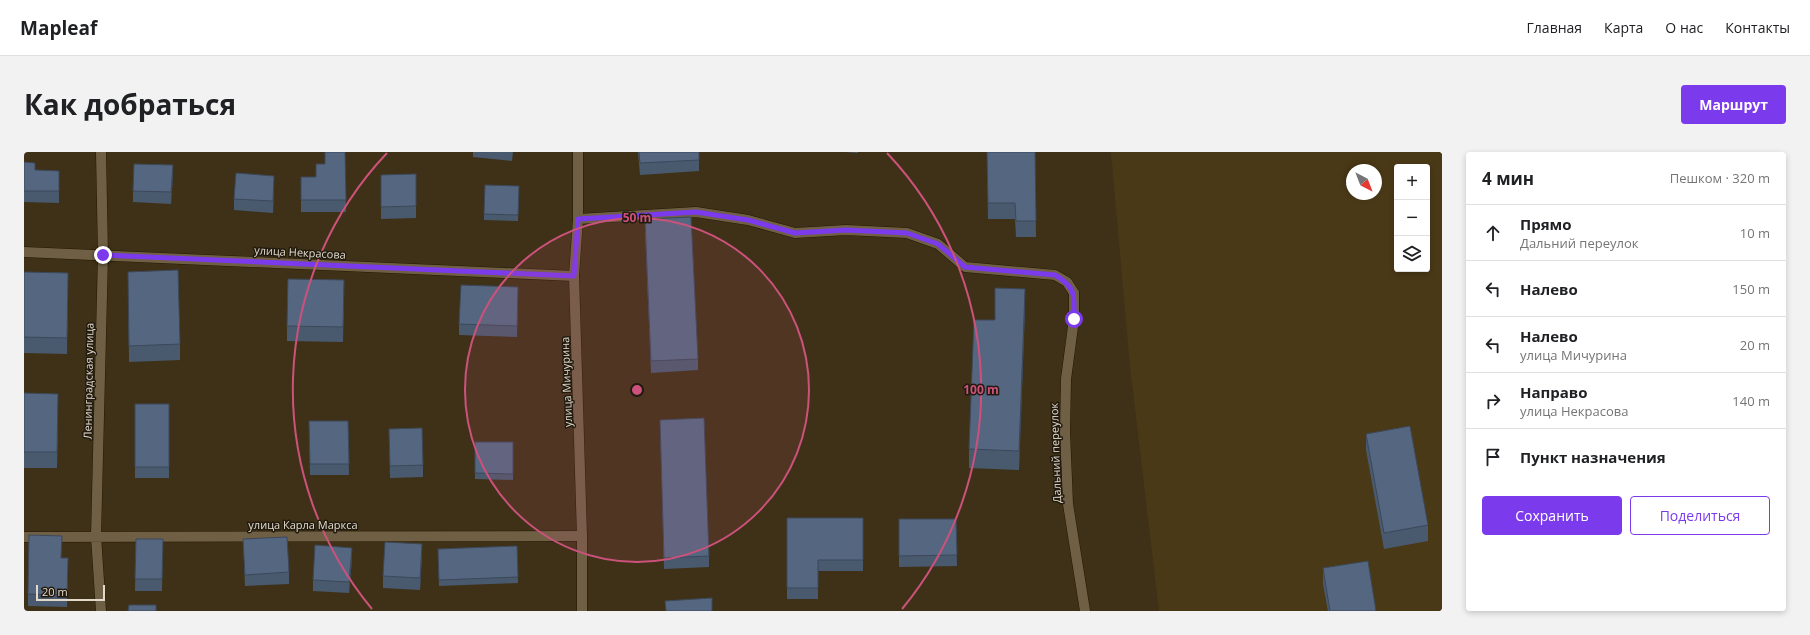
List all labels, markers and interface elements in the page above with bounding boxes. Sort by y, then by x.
text: Mapleaf [20,15,97,41]
text: Главная [1527,18,1582,37]
text: Карта [1604,18,1643,37]
text: О нас [1665,18,1703,37]
text: Контакты [1725,18,1790,37]
text: Как добраться [24,85,236,123]
button: Маршрут [1681,85,1786,124]
north arrow [1346,164,1382,200]
map controls [1394,164,1430,272]
button: + [1394,164,1430,200]
text: 4 мин [1482,167,1534,190]
text: Пешком · 320 m [1670,169,1770,187]
button: − [1394,200,1430,236]
text: 50 m [623,209,651,226]
text: Прямо [1520,214,1572,234]
icon: ahead [1482,222,1504,244]
text: 10 m [1740,224,1770,242]
text: Дальний переулок [1520,234,1638,252]
button: layers [1394,236,1430,272]
street label: улица Некрасова [254,242,346,262]
route end [94,246,112,264]
icon: left [1482,278,1504,300]
text: Налево [1520,279,1578,299]
text: 150 m [1732,280,1770,298]
route start [1065,310,1083,328]
street label: Ленинградская улица [79,323,97,439]
text: Налево [1520,326,1578,346]
icon: left [1482,334,1504,356]
text: 20 m [1740,336,1770,354]
street label: улица Мичурина [557,337,575,427]
text: улица Мичурина [1520,346,1627,364]
text: 100 m [963,381,999,398]
text: Направо [1520,382,1588,402]
centre of rings [630,383,644,397]
icon: right [1482,390,1504,412]
text: 140 m [1732,392,1770,410]
street label: Дальний переулок [1046,402,1064,503]
text: улица Некрасова [1520,402,1628,420]
icon: arrive [1482,446,1504,468]
text: Пункт назначения [1520,447,1666,467]
button: Сохранить [1482,496,1622,535]
button: Поделиться [1630,496,1770,535]
street label: улица Карла Маркса [248,517,358,532]
scale bar [36,583,105,602]
text: 20 m [42,584,68,599]

